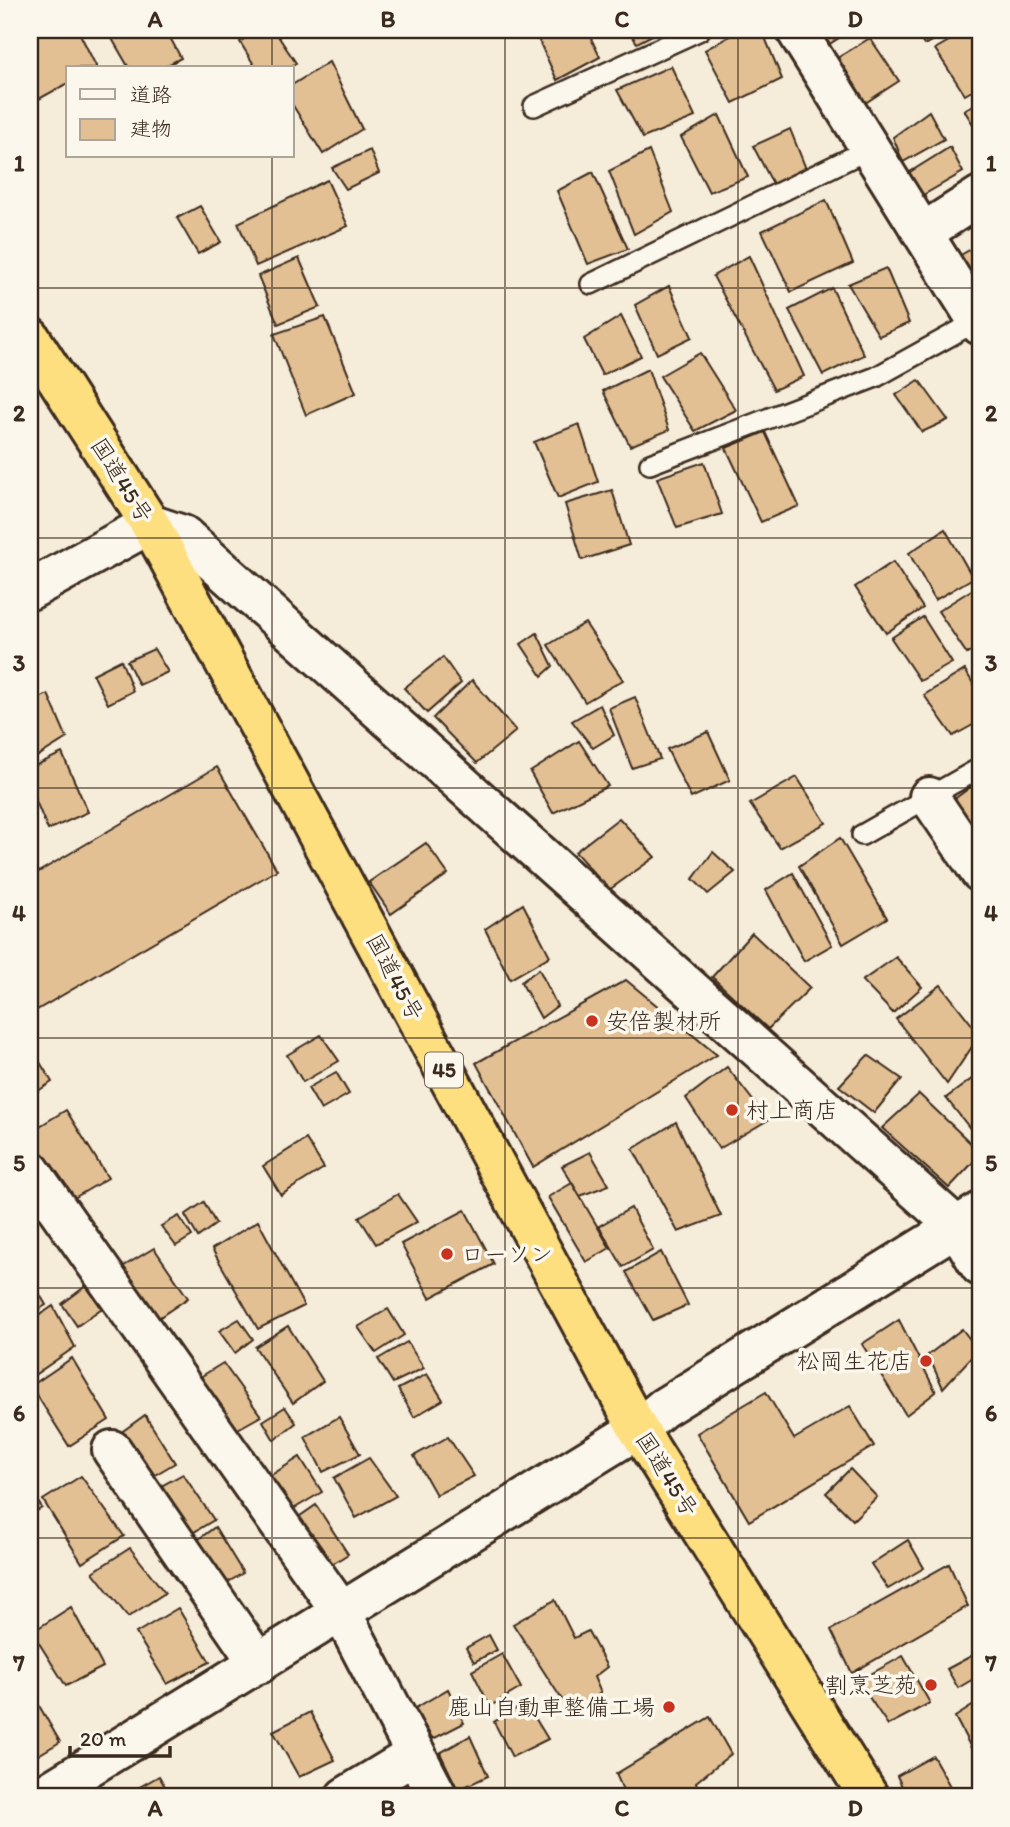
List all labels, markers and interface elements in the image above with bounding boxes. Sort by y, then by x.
text: A [147,5,163,33]
text: B [381,5,396,33]
text: C [615,5,630,33]
text: D [847,5,863,33]
legend [66,66,294,158]
text: 道路 [130,82,172,107]
text: 建物 [130,116,172,141]
text: 1 [14,149,25,177]
text: 1 [986,149,997,177]
text: 2 [13,399,26,427]
text: 2 [985,399,998,427]
street label: 国道45号 [85,432,159,528]
text: 3 [13,649,26,677]
text: 3 [985,649,998,677]
text: 4 [12,899,26,927]
text: 4 [984,899,998,927]
street label: 国道45号 [360,929,430,1025]
place label: 安倍製材所 [606,1007,721,1035]
marker: 安倍製材所 [584,1013,600,1029]
road number: 45 [425,1052,463,1088]
place label: 村上商店 [746,1096,838,1124]
marker: 村上商店 [724,1102,740,1118]
text: 5 [13,1149,25,1177]
text: 5 [985,1149,997,1177]
place label: ローソン [461,1240,553,1268]
marker: ローソン [439,1246,455,1262]
place label: 松岡生花店 [797,1347,912,1375]
marker: 松岡生花店 [918,1353,934,1369]
text: 6 [13,1399,25,1427]
text: 6 [985,1399,997,1427]
street label: 国道45号 [630,1426,704,1522]
text: 7 [12,1649,25,1677]
text: 7 [984,1649,997,1677]
place label: 割烹芝苑 [825,1671,917,1699]
marker: 割烹芝苑 [923,1677,939,1693]
place label: 鹿山自動車整備工場 [448,1693,655,1721]
marker: 鹿山自動車整備工場 [661,1699,677,1715]
scale bar [70,1715,170,1759]
text: 20 m [80,1726,127,1751]
text: A [147,1794,163,1822]
text: B [381,1794,396,1822]
text: C [615,1794,630,1822]
text: D [847,1794,863,1822]

